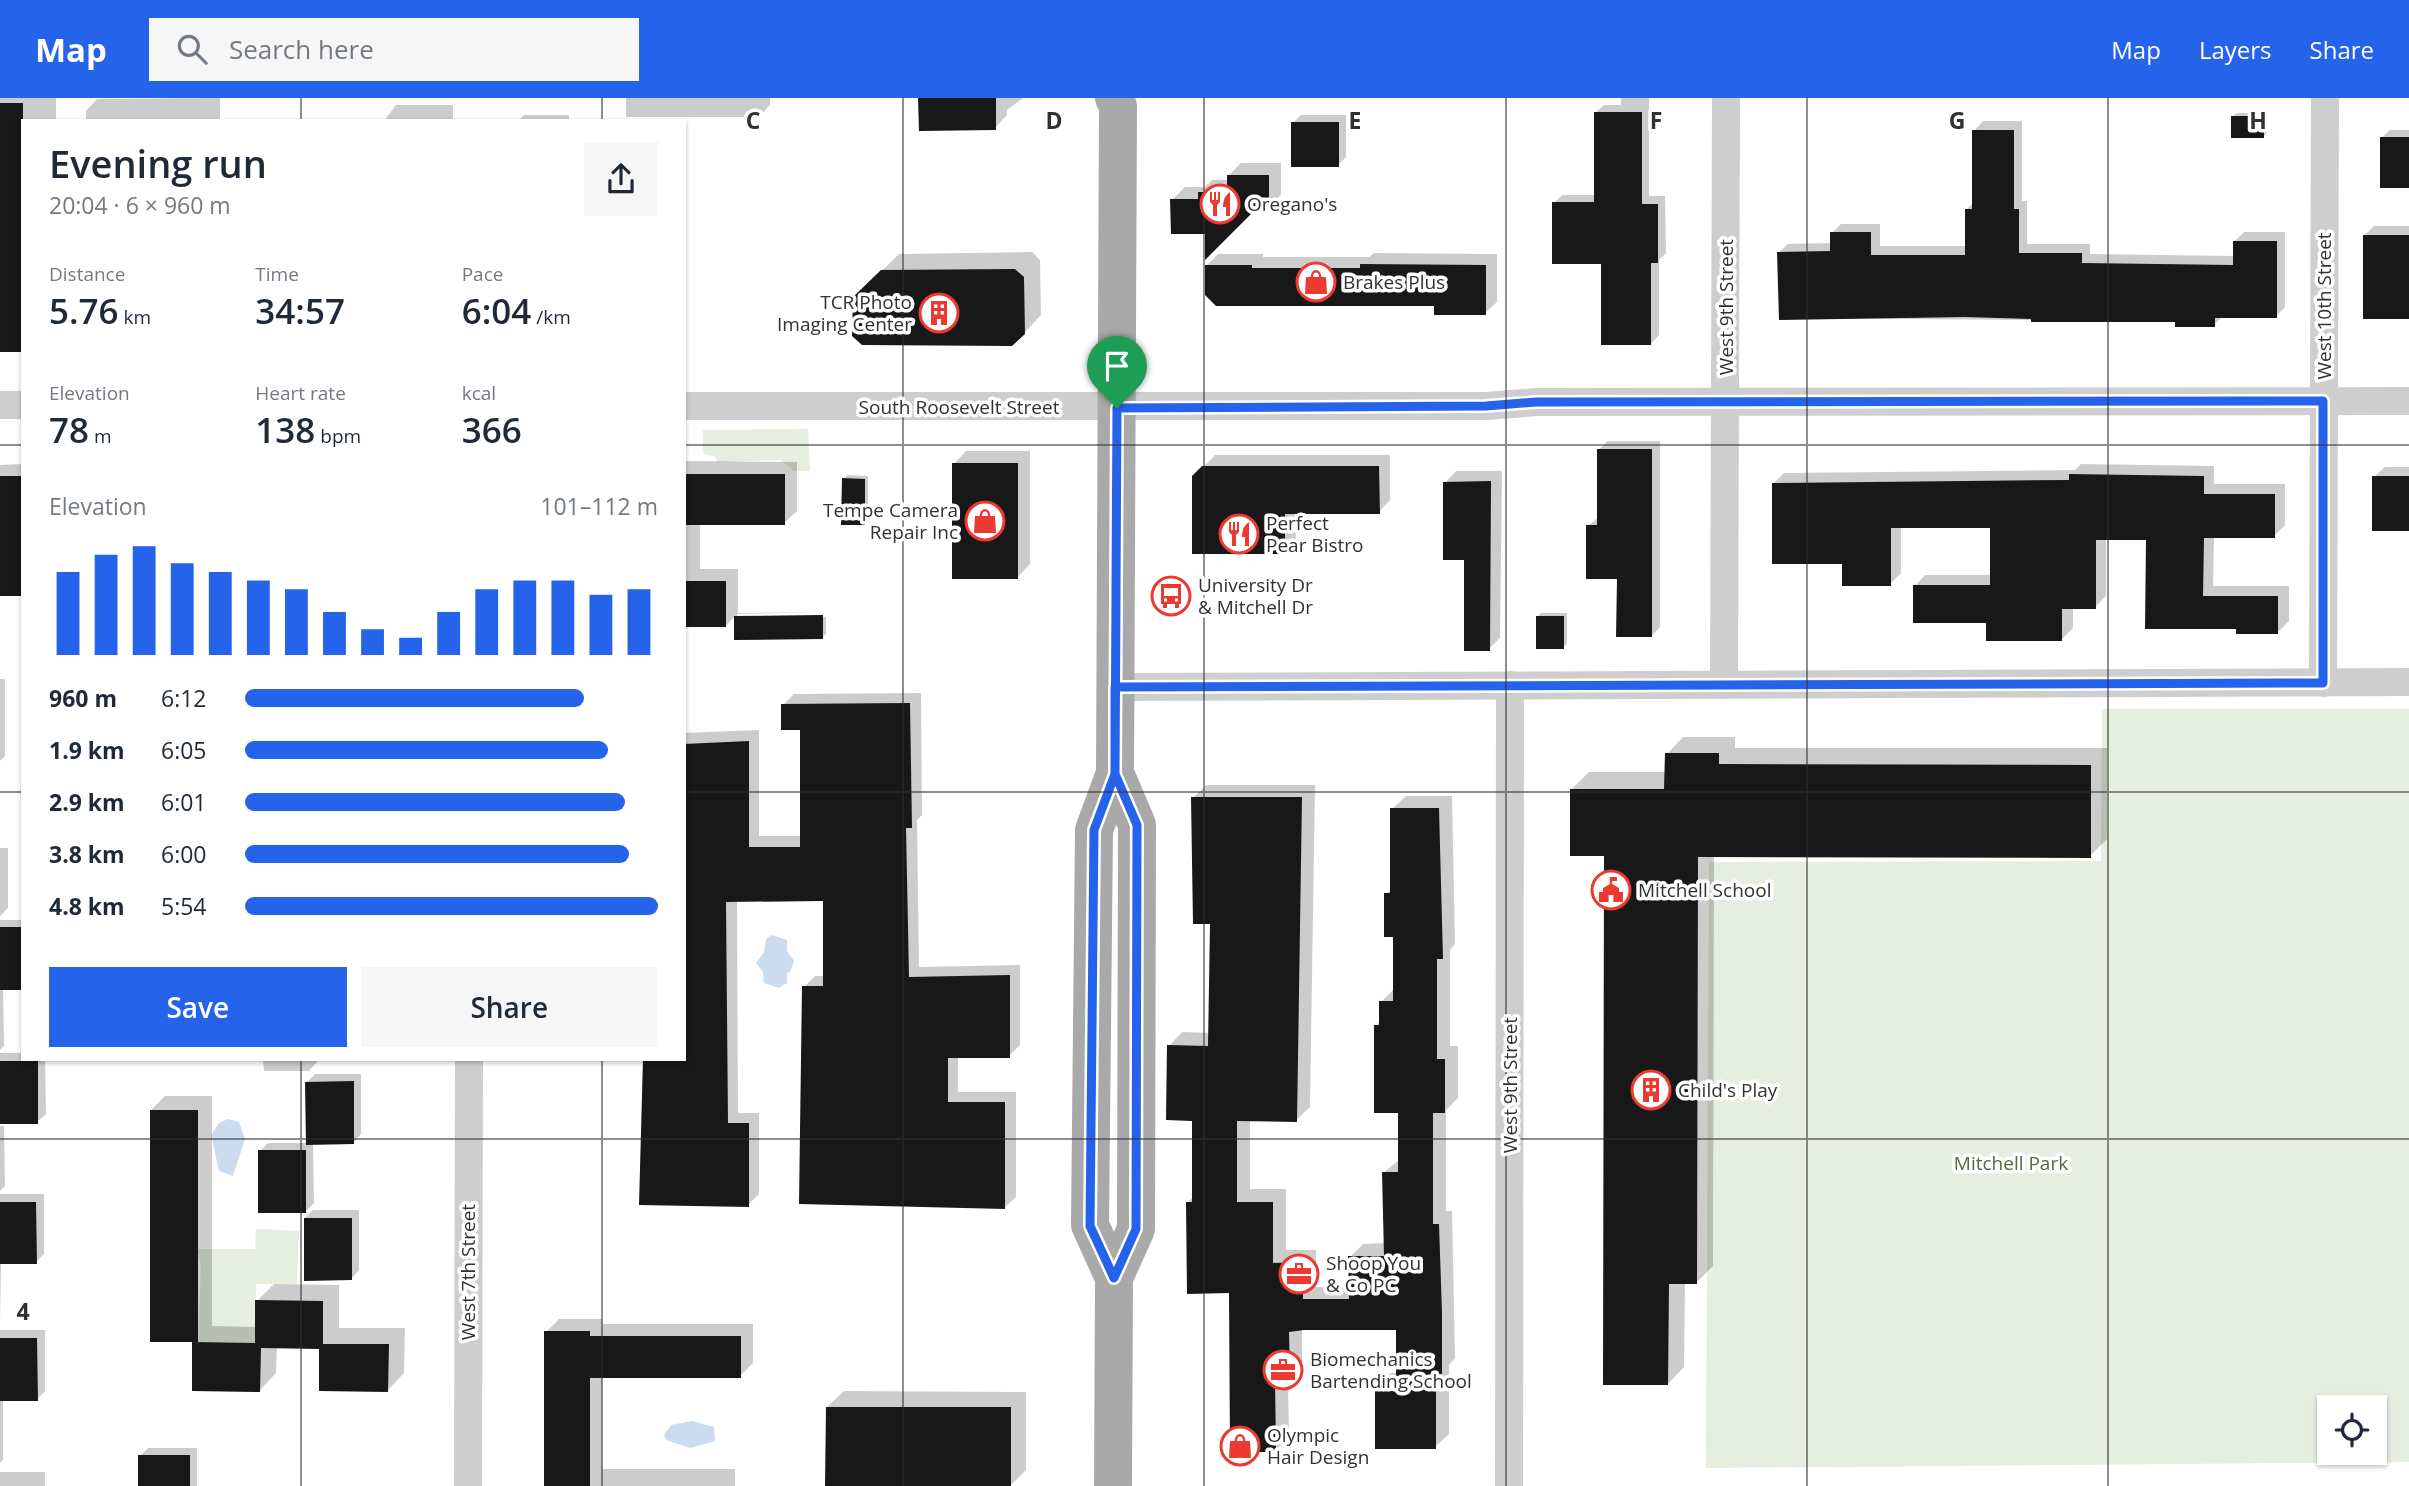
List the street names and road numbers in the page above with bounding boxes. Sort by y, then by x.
street label: West 10th Street [2311,232,2337,380]
street label: West 9th Street [1713,239,1739,375]
street label: South Roosevelt Street [859,394,1060,420]
street label: West 9th Street [1497,1017,1523,1153]
street label: West 7th Street [455,1204,481,1340]

